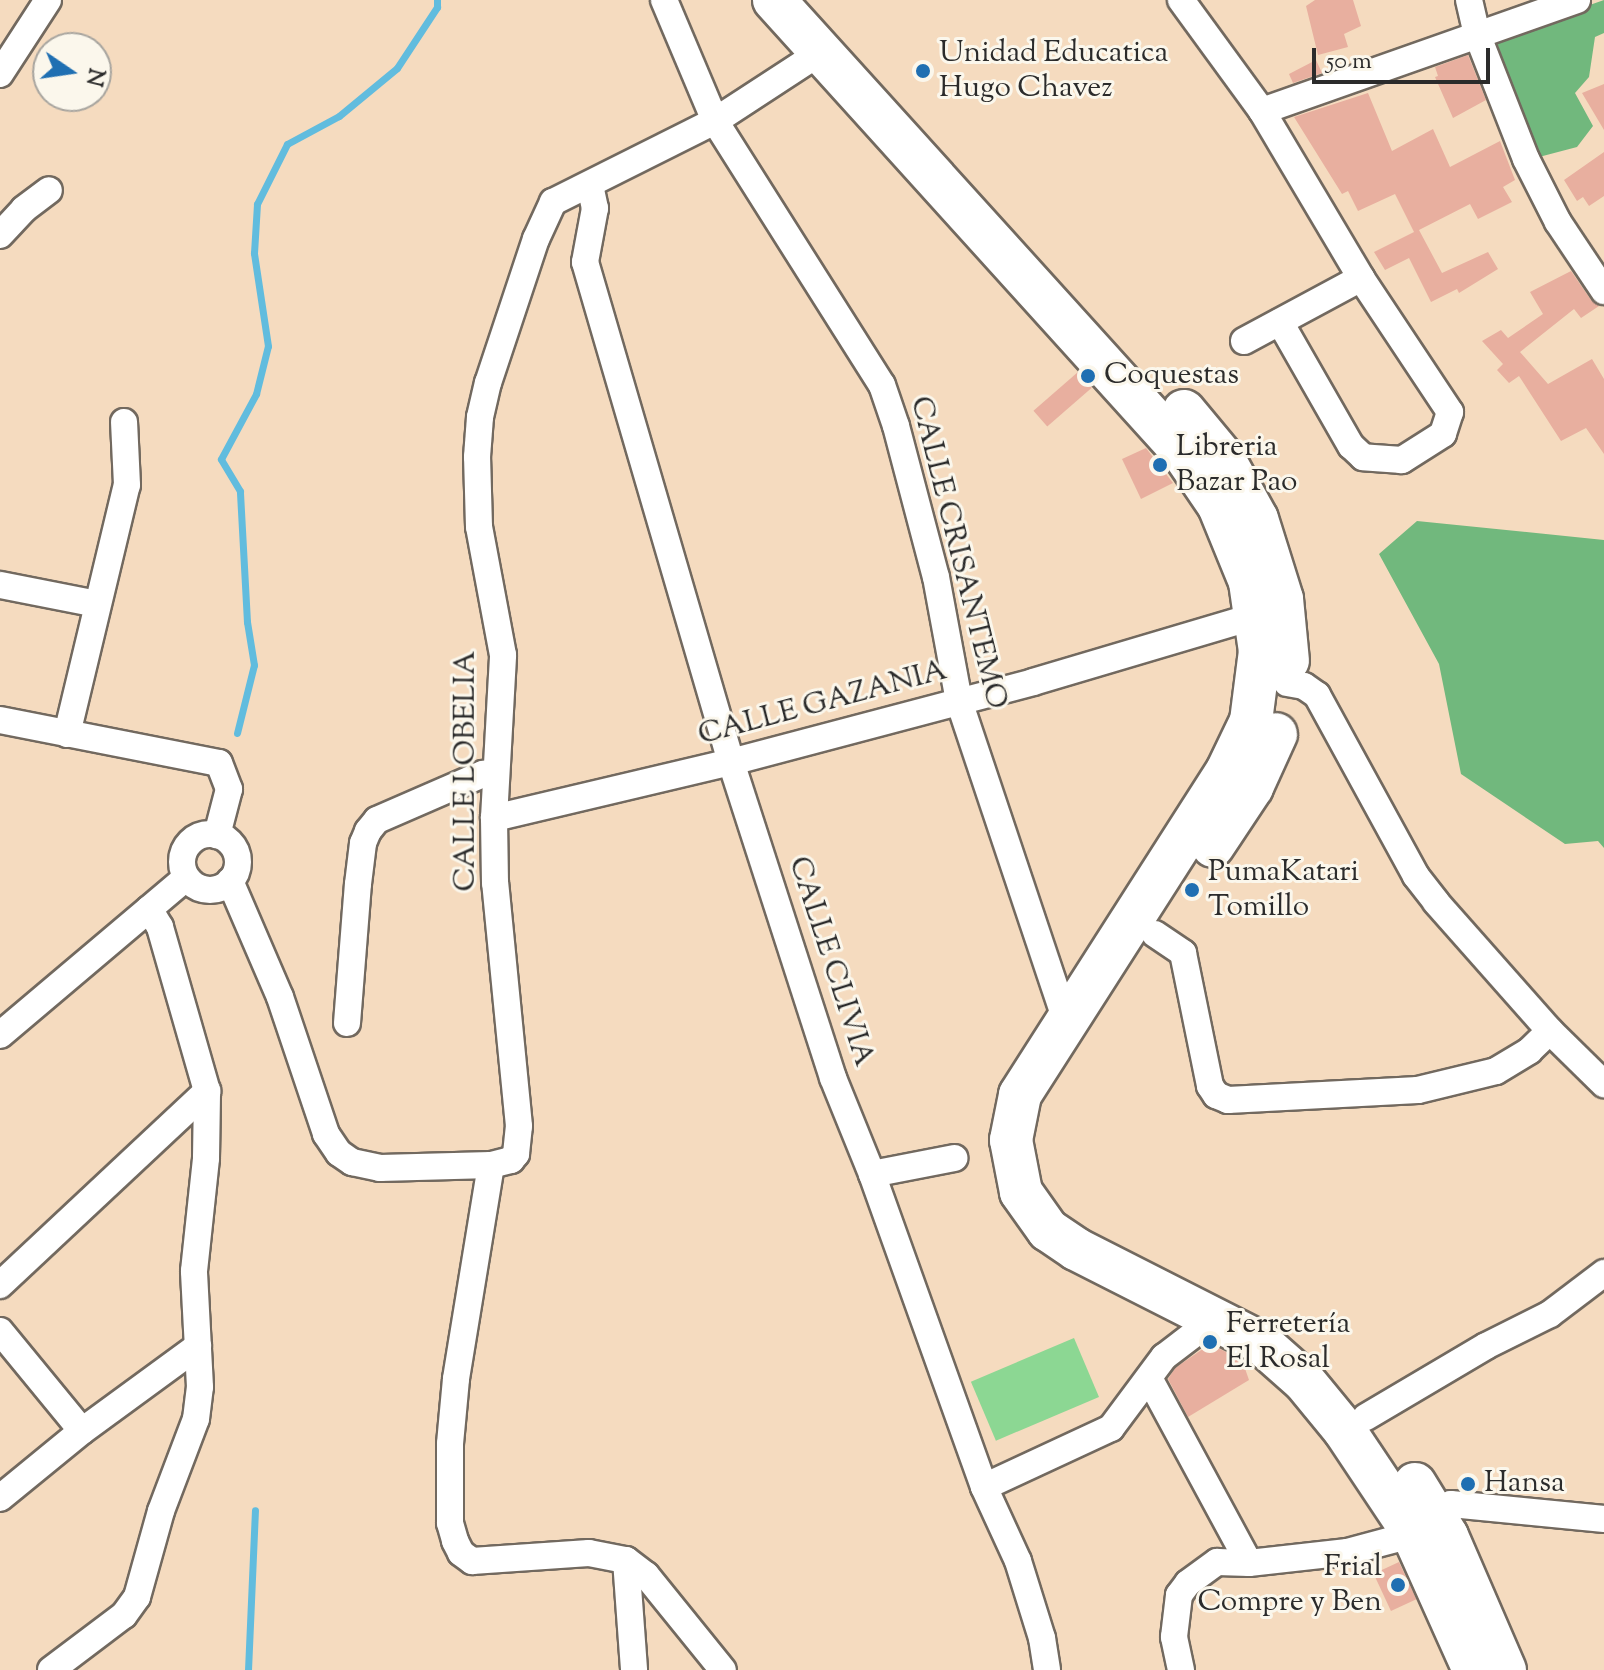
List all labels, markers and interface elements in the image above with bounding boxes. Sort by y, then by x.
north arrow [32,32,112,112]
scale bar [1316,32,1494,82]
place label: Unidad Educatica Hugo Chavez [939,36,1168,106]
text: 50 m [1326,45,1372,79]
marker: Unidad Educatica Hugo Chavez [914,62,932,80]
text: N [76,65,111,89]
place label: Coquestas [1104,358,1239,394]
marker: Coquestas [1079,367,1097,385]
street label: CALLE CRISANTEMO [901,393,1013,713]
place label: Libreria Bazar Pao [1176,430,1297,500]
marker: Libreria Bazar Pao [1151,456,1169,474]
street label: CALLE LOBELIA [449,651,485,891]
street label: CALLE GAZANIA [695,653,951,755]
street label: CALLE CLIVIA [779,853,881,1071]
place label: PumaKatari Tomillo [1208,855,1359,926]
marker: PumaKatari Tomillo [1183,881,1201,899]
place label: Ferretería El Rosal [1226,1307,1350,1378]
marker: Ferretería El Rosal [1201,1333,1219,1351]
place label: Hansa [1484,1466,1565,1502]
marker: Hansa [1459,1475,1477,1493]
place label: Frial Compre y Ben [1198,1550,1382,1620]
marker: Frial Compre y Ben [1389,1576,1407,1594]

